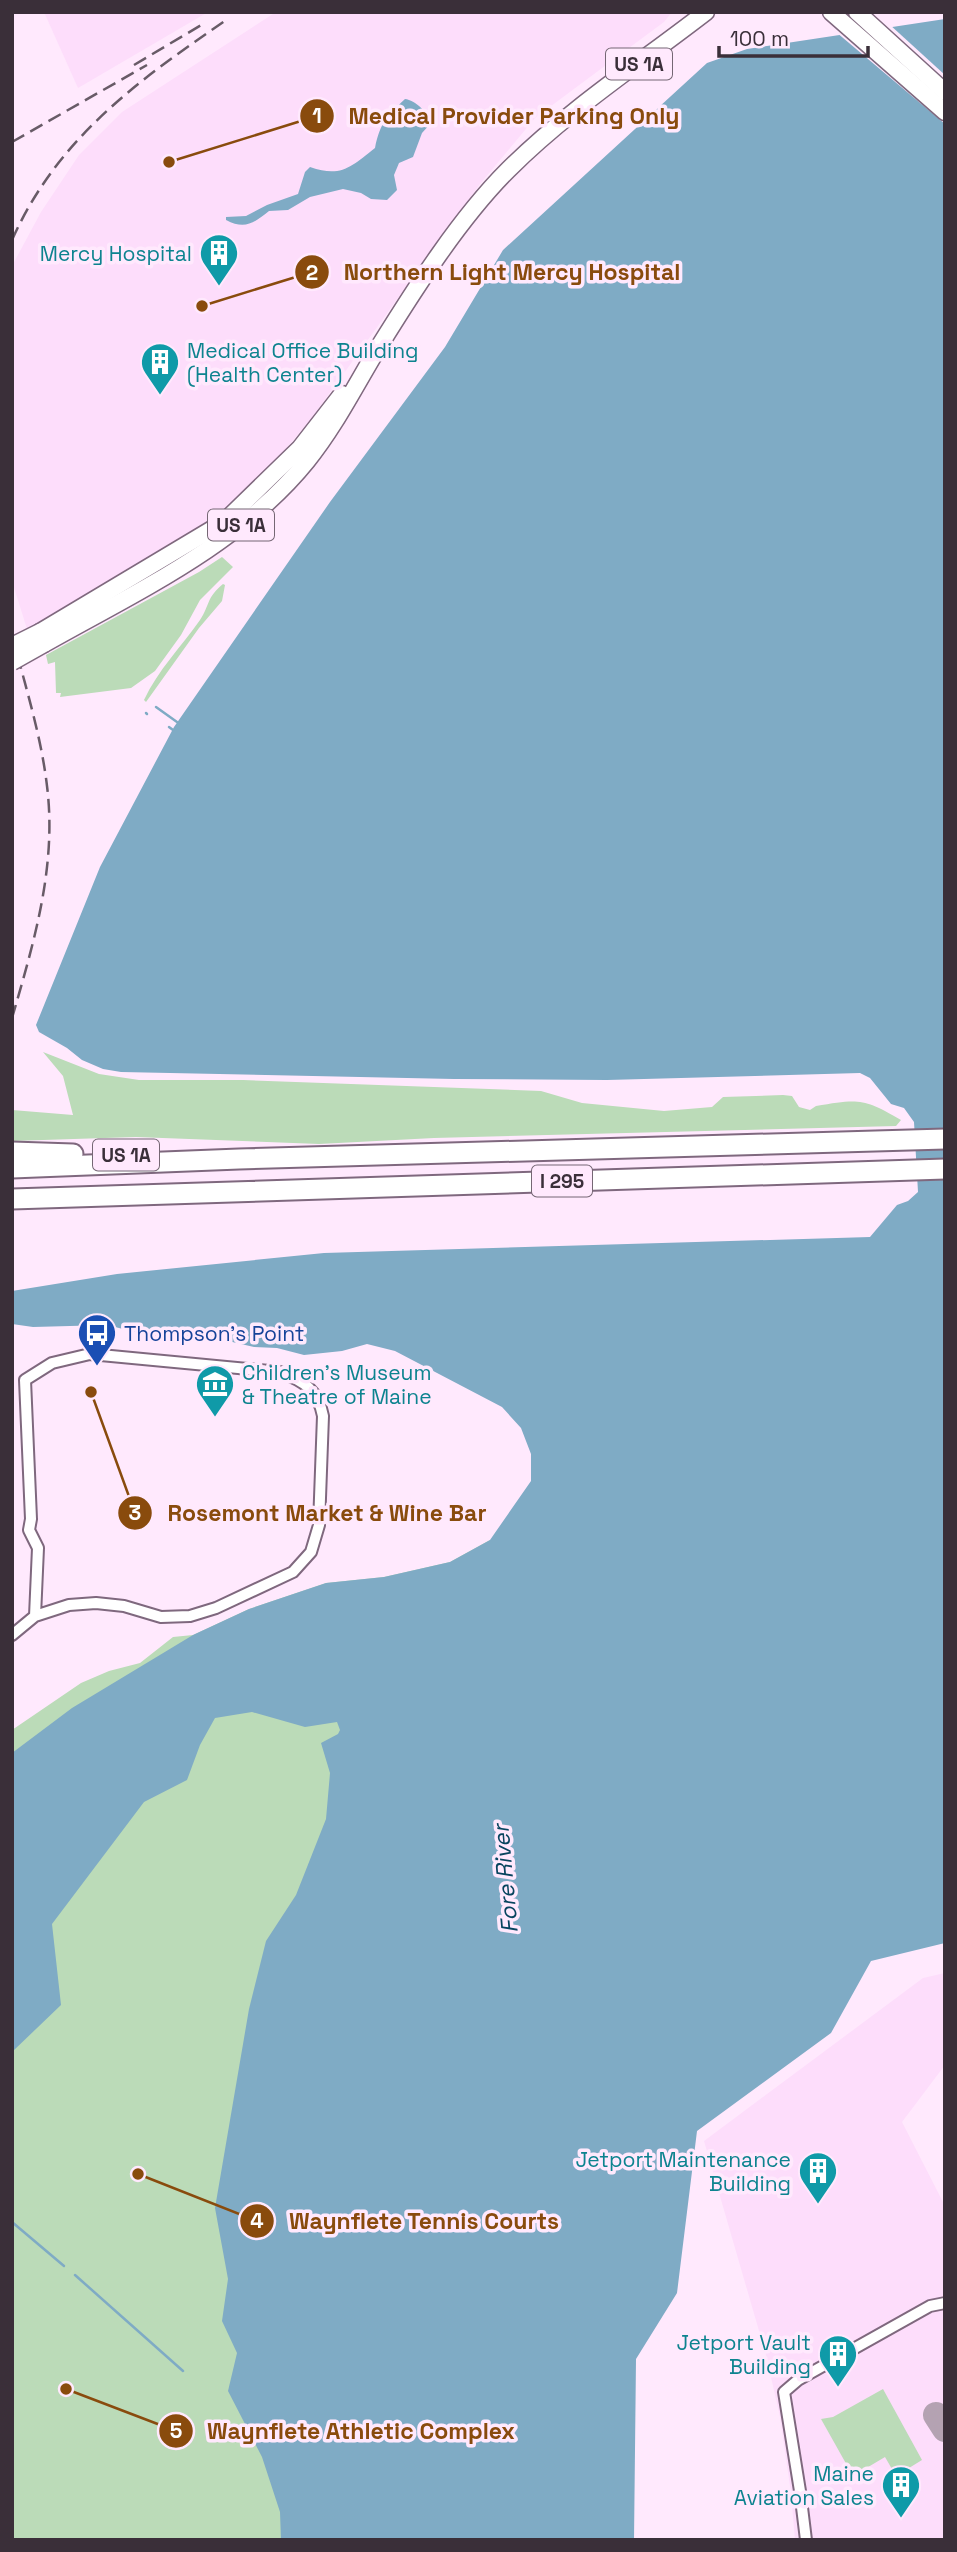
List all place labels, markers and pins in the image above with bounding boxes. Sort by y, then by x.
callout: Medical Provider Parking Only [299,94,693,138]
building icon: Mercy Hospital [198,232,240,287]
place label: Mercy Hospital [40,240,192,267]
callout: Northern Light Mercy Hospital [294,250,694,294]
place label: Medical Office Building (Health Center) [187,337,419,388]
building icon: Medical Office Building (Health Center) [139,341,181,396]
bus stop icon: Thompson's Point [76,1312,118,1367]
place label: Thompson's Point [124,1320,304,1347]
place label: Children's Museum & Theatre of Maine [242,1359,432,1410]
museum icon: Children's Museum & Theatre of Maine [194,1363,236,1418]
callout: Rosemont Market & Wine Bar [118,1491,500,1535]
place label: Jetport Maintenance Building [575,2146,791,2197]
building icon: Jetport Maintenance Building [797,2150,839,2205]
callout: Waynflete Tennis Courts [240,2199,574,2243]
place label: Jetport Vault Building [676,2329,811,2380]
building icon: Jetport Vault Building [817,2333,859,2388]
callout: Waynflete Athletic Complex [158,2409,529,2453]
place label: Maine Aviation Sales [734,2460,874,2511]
building icon: Maine Aviation Sales [880,2464,922,2519]

